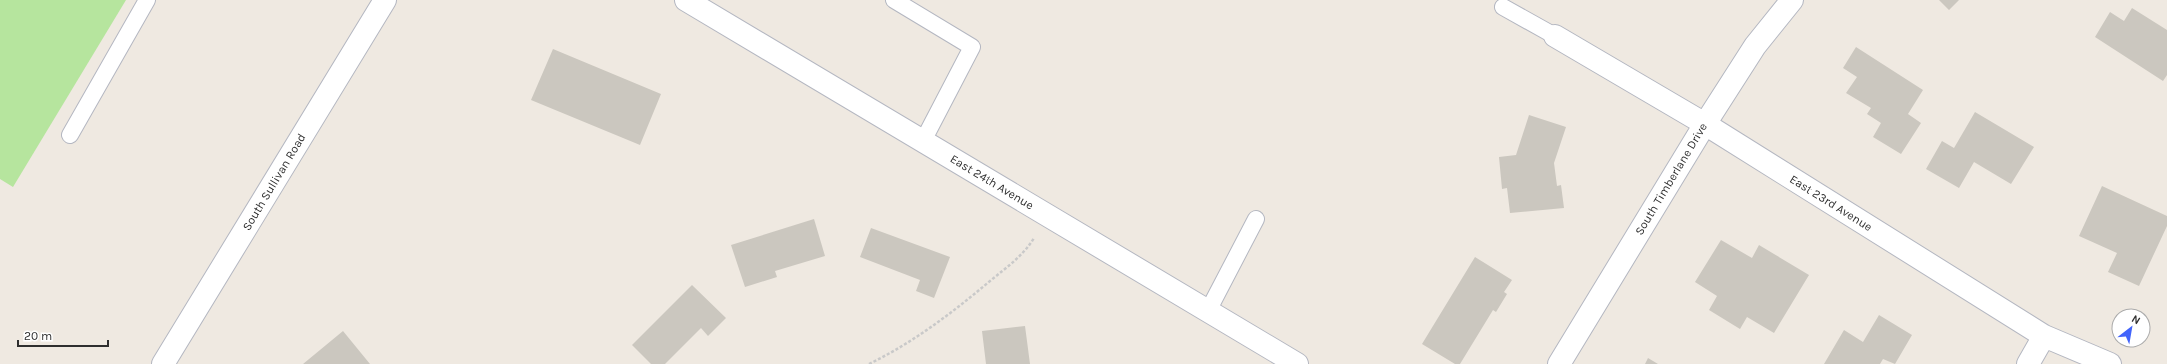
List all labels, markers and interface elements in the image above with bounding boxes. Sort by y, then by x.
street label: South Timberlane Drive [1632,120,1710,238]
street label: South Sullivan Road [239,131,309,233]
street label: East 24th Avenue [948,152,1036,212]
street label: East 23rd Avenue [1787,172,1875,234]
north arrow [2111,308,2151,348]
text: N [2129,312,2143,327]
scale bar [18,322,108,348]
text: 20 m [24,329,52,343]

